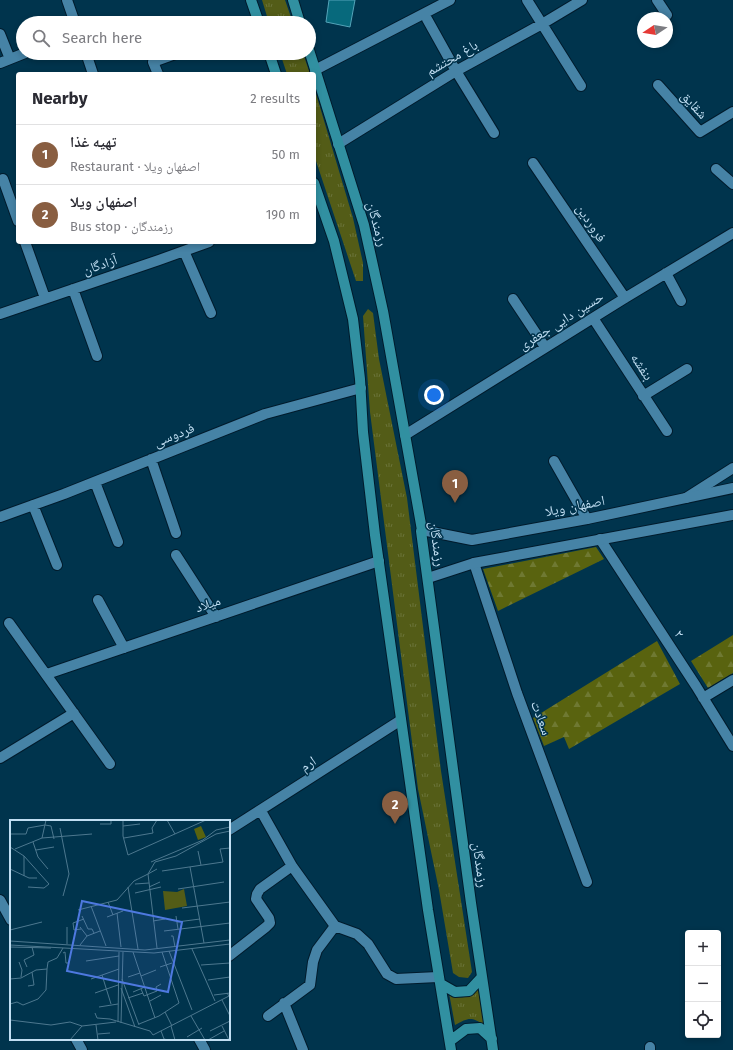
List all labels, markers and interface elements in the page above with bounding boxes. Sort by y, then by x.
north arrow [637,12,673,48]
search box [16,16,316,60]
icon: search [30,27,52,49]
text: Search here [62,29,142,47]
street label: باغ محتشم [423,36,482,80]
street label: شقایق [676,87,711,123]
text: Nearby [32,88,87,109]
text: 2 results [250,91,300,106]
text: تهیه غذا [70,133,116,151]
text: 1 [42,147,48,162]
text: 50 m [272,147,300,162]
text: Restaurant · اصفهان ویلا [70,159,200,174]
text: اصفهان ویلا [70,193,137,211]
street label: رزمندگان [363,200,391,248]
street label: فروردین [572,201,610,245]
text: 2 [42,207,48,222]
text: 190 m [266,207,300,222]
text: Bus stop · رزمندگان [70,219,173,234]
street label: آزادگان [80,251,120,279]
street label: حسین دایی جعفری [515,288,607,354]
street label: بنفشه [627,350,657,384]
your location [424,385,444,405]
street label: فردوسی [151,419,197,451]
pin: 1 [442,470,468,503]
street label: اصفهان ویلا [544,492,606,520]
street label: رزمندگان [425,520,449,568]
street label: میلاد [193,592,223,616]
street label: ۲ [670,627,688,641]
street label: سعادت [527,699,555,737]
street label: ارم [297,753,320,776]
pin: 2 [382,791,408,824]
inset map [10,820,230,1040]
street label: رزمندگان [468,841,492,889]
map controls [685,930,721,1038]
button: + [685,930,721,966]
button: − [685,966,721,1002]
button: locate [685,1002,721,1038]

